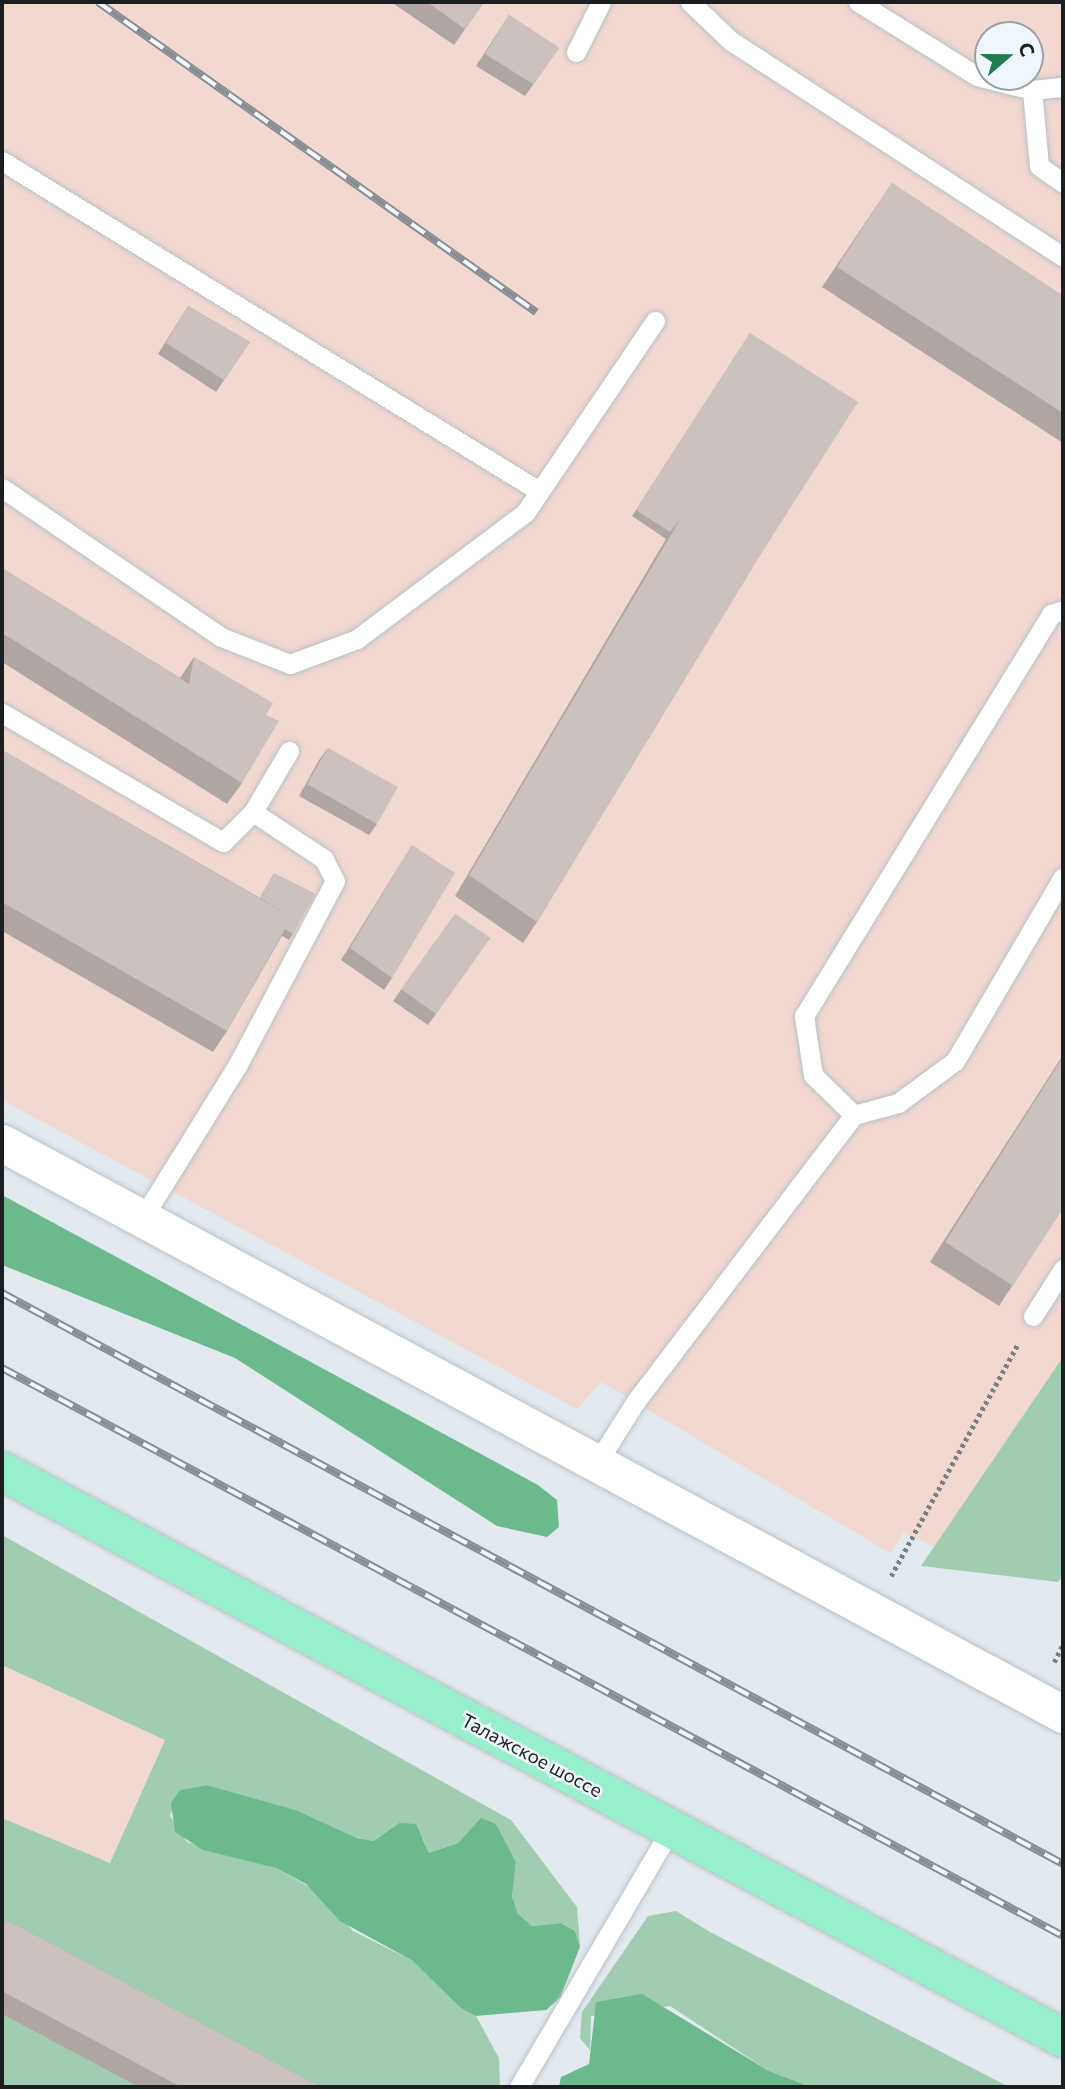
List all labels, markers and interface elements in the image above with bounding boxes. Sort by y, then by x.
north arrow [974,21,1044,91]
text: С [1014,39,1040,59]
street label: Талажское шоссе [458,1708,606,1802]

